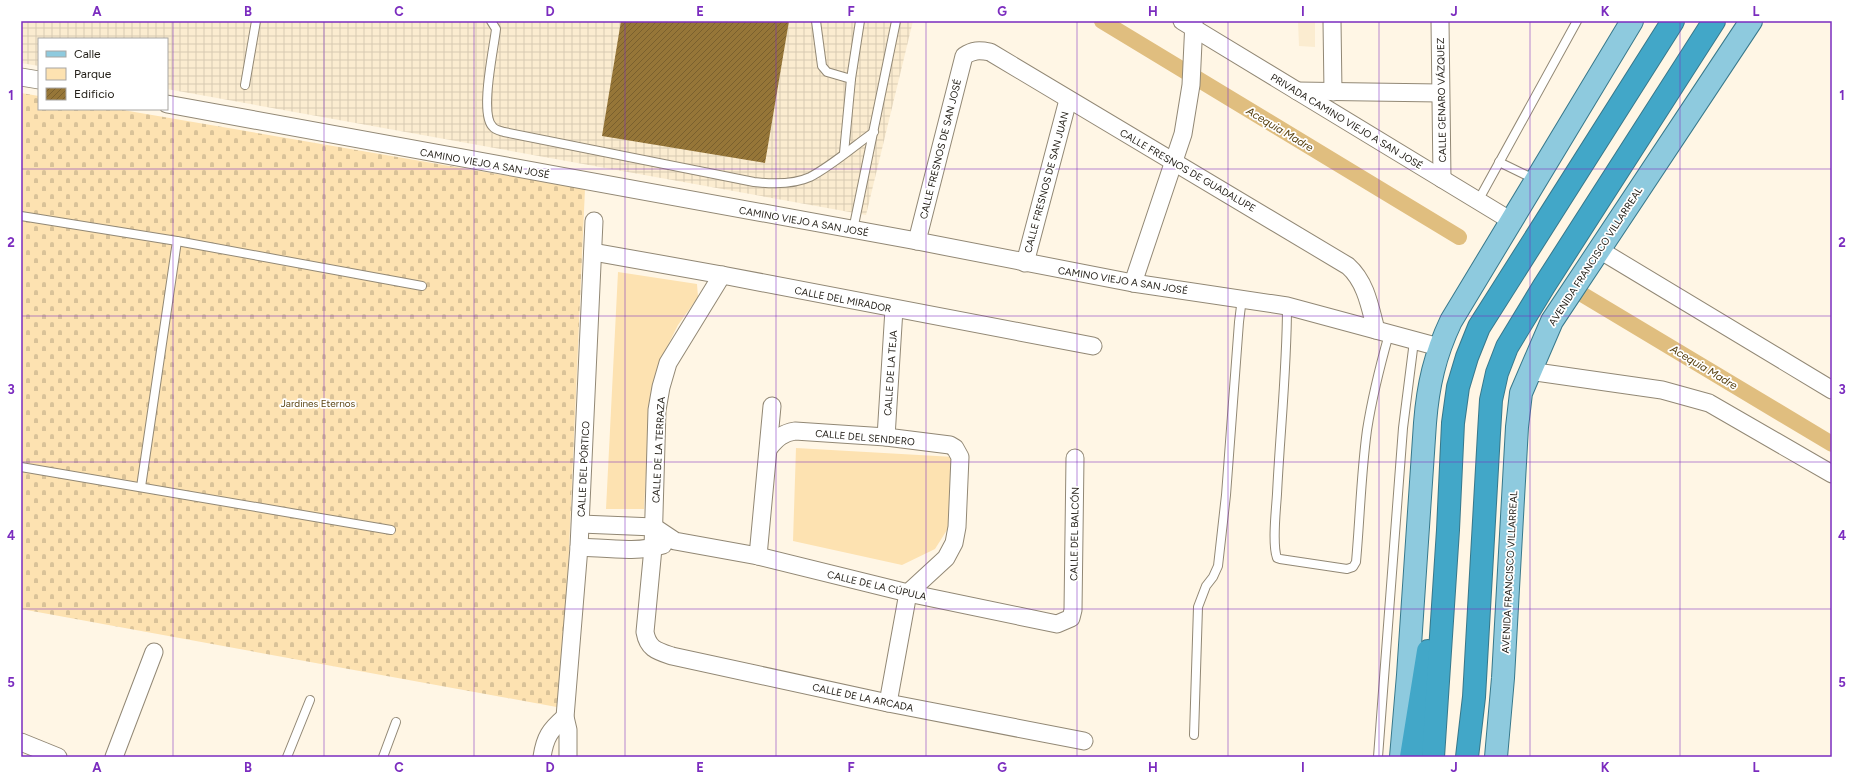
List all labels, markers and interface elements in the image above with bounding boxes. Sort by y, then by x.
text: A [92,4,102,19]
text: B [244,4,252,19]
text: C [394,4,404,19]
text: D [545,4,555,19]
text: E [696,4,704,19]
text: F [847,4,855,19]
text: G [997,4,1007,19]
text: H [1148,4,1158,19]
text: I [1301,4,1305,19]
text: J [1450,4,1458,19]
text: K [1601,4,1610,19]
text: L [1753,4,1760,19]
legend [38,38,168,110]
street label: CALLE GENARO VÁZQUEZ [1434,38,1449,162]
text: Calle [74,47,101,61]
text: Parque [74,67,112,81]
street label: PRIVADA CAMINO VIEJO A SAN JOSÉ [1268,71,1425,172]
street label: CALLE FRESNOS DE SAN JOSÉ [917,78,964,221]
text: Edificio [74,87,114,101]
text: 1 [8,88,14,103]
text: 1 [1839,88,1845,103]
water label: Acequia Madre [1243,104,1316,155]
street label: CALLE FRESNOS DE SAN JUAN [1021,110,1072,254]
street label: CALLE FRESNOS DE GUADALUPE [1117,126,1258,215]
street label: CAMINO VIEJO A SAN JOSÉ [419,146,551,181]
street label: AVENIDA FRANCISCO VILLARREAL [1546,184,1646,328]
street label: CAMINO VIEJO A SAN JOSÉ [738,204,870,239]
text: 2 [7,235,15,250]
text: 2 [1838,235,1846,250]
street label: CAMINO VIEJO A SAN JOSÉ [1057,264,1189,297]
street label: CALLE DEL MIRADOR [793,284,892,315]
street label: CALLE DE LA TEJA [881,330,900,416]
water label: Acequia Madre [1667,342,1740,393]
text: 3 [7,382,15,397]
text: 3 [1838,382,1846,397]
street label: CALLE DE LA TERRAZA [649,396,668,504]
park label: Jardines Eternos [281,397,356,410]
street label: CALLE DEL PÓRTICO [574,420,593,517]
street label: CALLE DEL SENDERO [815,427,915,448]
street label: CALLE DEL BALCÓN [1067,487,1082,581]
street label: AVENIDA FRANCISCO VILLARREAL [1499,490,1520,654]
text: 4 [7,528,15,543]
text: 4 [1838,528,1846,543]
street label: CALLE DE LA CÚPULA [826,568,928,603]
text: 5 [7,675,15,690]
text: 5 [1838,675,1846,690]
street label: CALLE DE LA ARCADA [811,680,915,715]
text: A [92,760,102,775]
text: B [244,760,252,775]
text: C [394,760,404,775]
text: D [545,760,555,775]
text: E [696,760,704,775]
text: F [847,760,855,775]
text: G [997,760,1007,775]
text: H [1148,760,1158,775]
text: I [1301,760,1305,775]
text: J [1450,760,1458,775]
text: K [1601,760,1610,775]
text: L [1753,760,1760,775]

